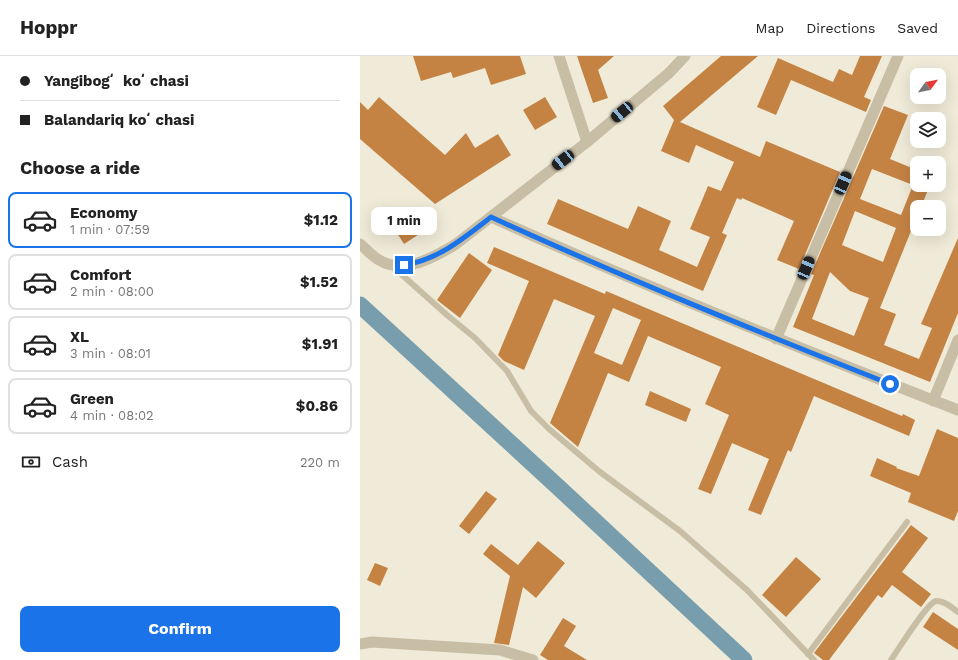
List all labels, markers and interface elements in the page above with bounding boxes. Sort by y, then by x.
text: Hoppr [20,16,77,39]
text: Map [756,20,784,36]
text: Directions [806,20,875,36]
text: Saved [897,20,938,36]
north arrow [910,68,946,104]
map controls [910,68,946,236]
text: Yangibogʻ koʻchasi [44,72,189,90]
car [609,100,635,124]
text: Balandariq koʻchasi [44,111,194,129]
button: layers [910,112,946,148]
car [550,148,576,172]
button: + [910,156,946,192]
text: Choose a ride [20,157,140,178]
car [833,170,853,196]
button: − [910,200,946,236]
icon: car [22,202,58,238]
text: Economy [70,204,137,222]
callout: 1 min [371,207,437,235]
text: $1.12 [304,211,338,229]
text: 1 min [387,213,421,228]
text: 1 min · 07:59 [70,222,150,237]
car [796,255,816,281]
route end [395,256,413,274]
icon: car [22,264,58,300]
text: Comfort [70,266,131,284]
text: $1.52 [300,273,338,291]
text: 2 min · 08:00 [70,284,154,299]
icon: car [22,326,58,362]
text: XL [70,328,89,346]
text: $1.91 [302,335,338,353]
text: 3 min · 08:01 [70,346,151,361]
route start [881,375,899,393]
icon: car [22,388,58,424]
text: Green [70,390,114,408]
text: $0.86 [296,397,338,415]
text: 4 min · 08:02 [70,408,154,423]
icon: cash [20,451,42,473]
text: Cash [52,453,88,471]
text: 220 m [300,455,340,470]
button: Confirm [20,606,340,652]

